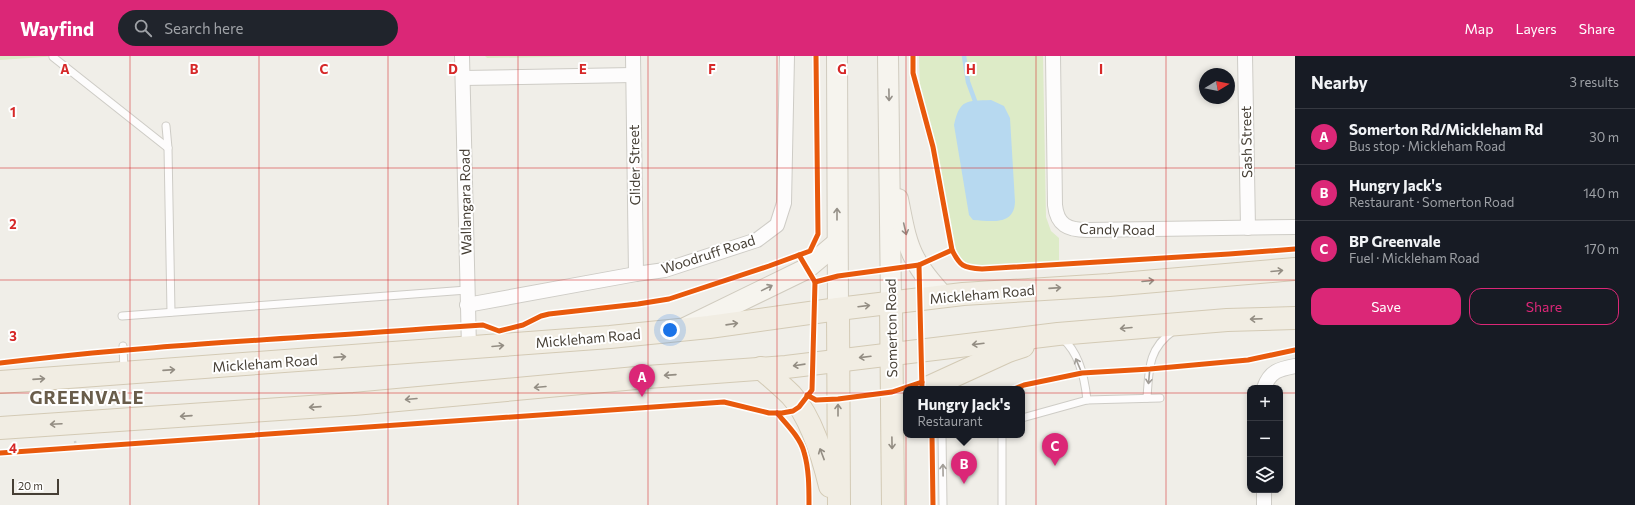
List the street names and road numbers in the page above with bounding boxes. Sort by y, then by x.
street label: Sash Street [1237,106,1255,178]
street label: Glider Street [625,124,643,206]
street label: Wallangara Road [456,149,474,255]
street label: Candy Road [1079,220,1155,238]
street label: Woodruff Road [659,231,757,277]
street label: Somerton Road [882,278,900,378]
street label: Mickleham Road [929,281,1035,307]
street label: Mickleham Road [535,325,641,351]
street label: Mickleham Road [212,351,318,375]

